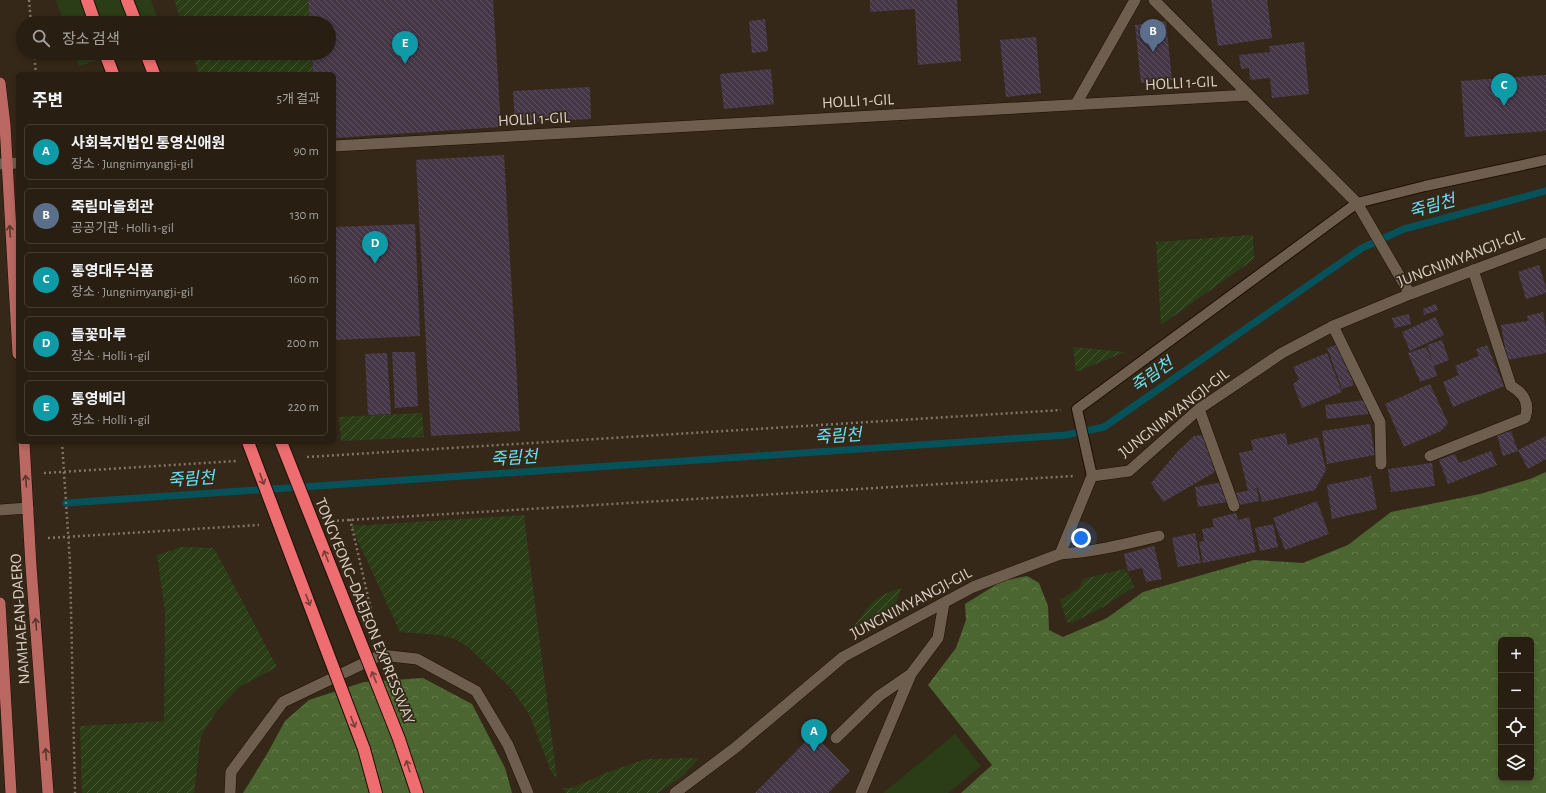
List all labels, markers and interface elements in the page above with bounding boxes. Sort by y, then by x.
search box [16,16,336,60]
pin: B [1140,19,1166,52]
icon: search [30,27,52,49]
pin: E [392,31,418,64]
text: 장소 검색 [62,32,120,47]
street label: HOLLI 1-GIL [1145,73,1218,93]
pin: C [1491,73,1517,106]
street label: HOLLI 1-GIL [822,91,895,111]
text: 주변 [32,92,63,109]
text: 5개 결과 [277,93,320,106]
street label: HOLLI 1-GIL [498,109,571,129]
text: 사회복지법인 통영신애원 [71,136,225,151]
text: A [42,145,50,158]
text: 90 m [293,145,319,158]
text: 장소 · Jungnimyangji-gil [71,158,193,171]
water label: 죽림천 [1407,190,1459,220]
text: 죽림마을회관 [71,200,154,215]
text: B [42,209,50,222]
text: 130 m [290,209,319,222]
text: 공공기관 · Holli 1-gil [71,222,174,235]
one-way arrow [7,225,14,238]
street label: JUNGNIMYANGJI-GIL [1395,226,1527,290]
pin: D [362,231,388,264]
text: 통영대두식품 [71,264,154,279]
text: C [43,273,49,286]
text: 160 m [289,273,319,286]
text: 장소 · Jungnimyangji-gil [71,286,193,299]
text: 들꽃마루 [71,328,126,343]
text: D [42,337,50,350]
text: 200 m [287,337,319,350]
text: 장소 · Holli 1-gil [71,350,150,363]
water label: 죽림천 [1127,352,1178,395]
street label: JUNGNIMYANGJI-GIL [1116,365,1232,461]
text: 통영베리 [71,392,126,407]
text: E [43,401,49,414]
text: 220 m [288,401,319,414]
text: 장소 · Holli 1-gil [71,414,150,427]
water label: 죽림천 [814,425,864,446]
water label: 죽림천 [490,447,540,468]
water label: 죽림천 [167,468,217,489]
one-way arrow [259,472,267,484]
one-way arrow [22,475,29,488]
street label: TONGYEONG–DAEJEON EXPRESSWAY [312,496,418,727]
your location [1071,528,1091,548]
one-way arrow [322,550,330,562]
street label: NAMHAEAN-DAERO [7,553,33,685]
street label: JUNGNIMYANGJI-GIL [848,564,974,642]
one-way arrow [304,594,312,606]
one-way arrow [32,618,40,631]
map controls [1498,637,1534,781]
button: + [1498,637,1534,673]
one-way arrow [370,671,378,683]
button: − [1498,673,1534,709]
button: locate [1498,709,1534,745]
one-way arrow [350,715,358,727]
pin: A [801,719,827,752]
button: layers [1498,745,1534,781]
one-way arrow [42,748,49,761]
one-way arrow [404,760,411,773]

